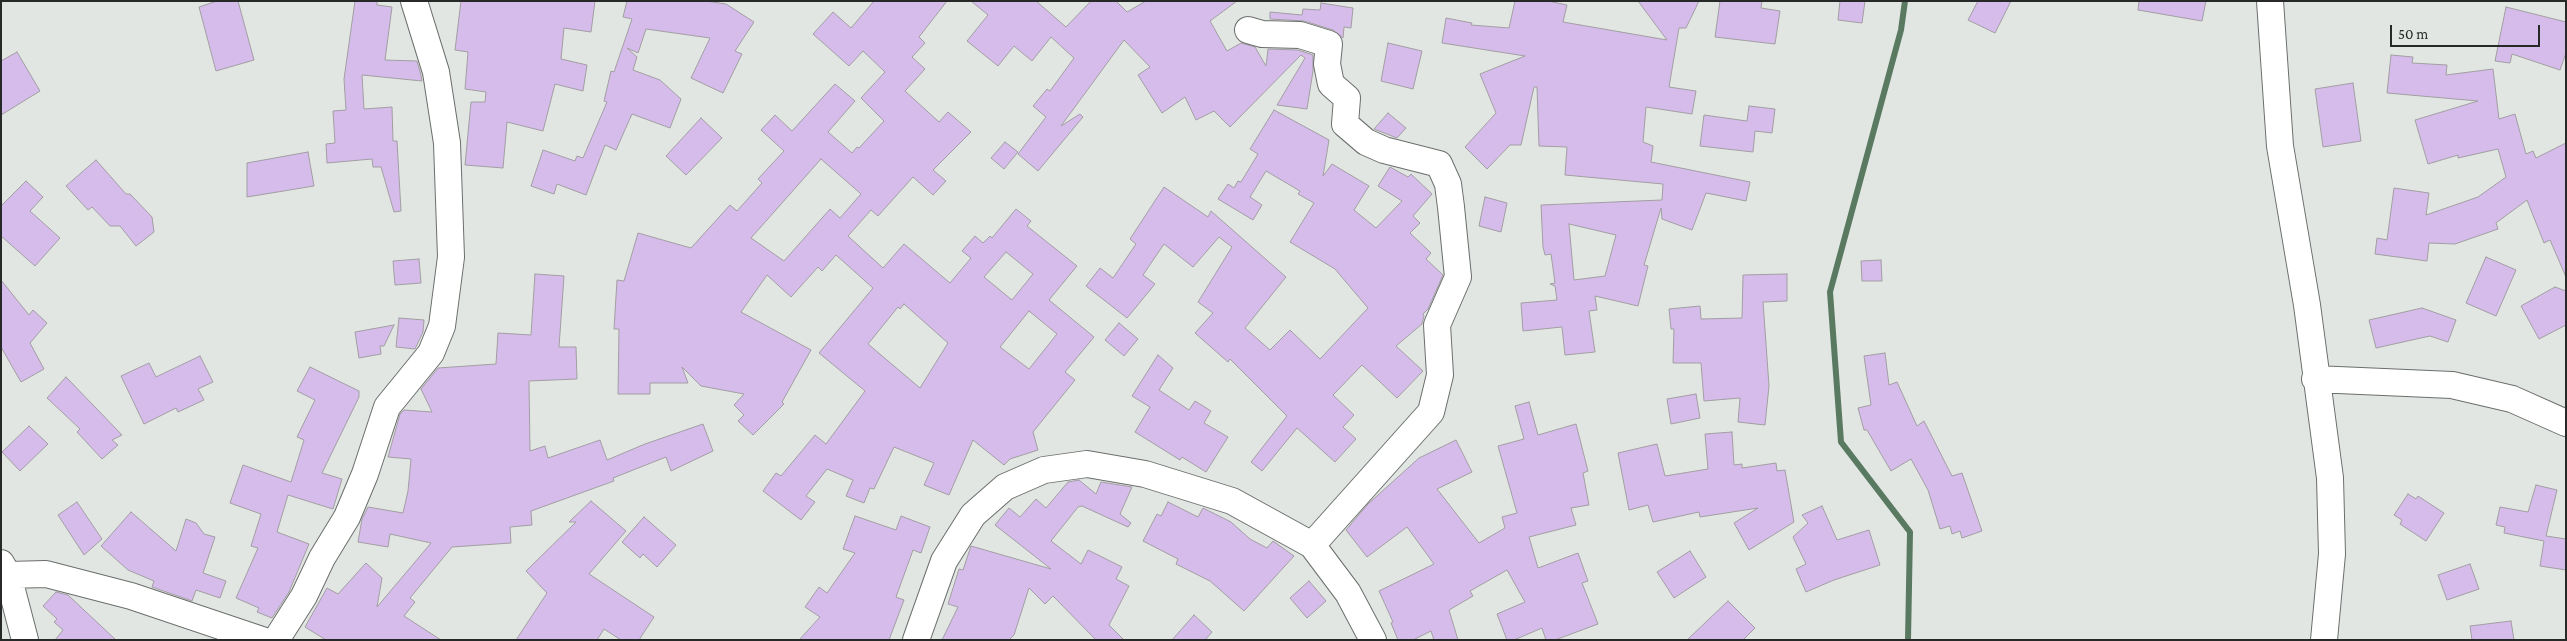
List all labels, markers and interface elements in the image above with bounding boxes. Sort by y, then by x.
scale bar [2392,15,2542,47]
text: 50 m [2398,26,2428,42]

